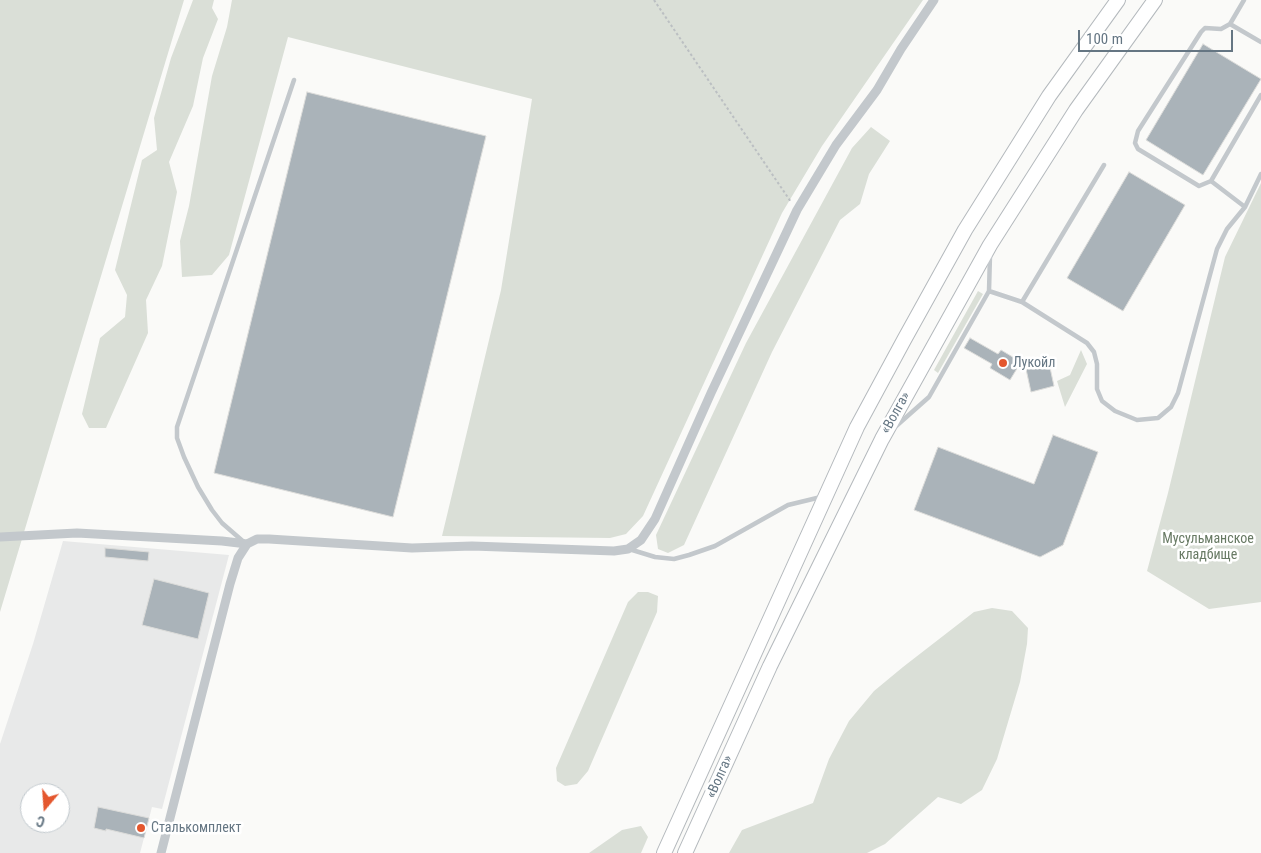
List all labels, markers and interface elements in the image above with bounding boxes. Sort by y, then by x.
scale bar [1081,20,1236,52]
text: 100 m [1086,30,1123,48]
place label: Лукойл [1013,355,1055,371]
marker: Лукойл [997,357,1009,369]
street label: «Волга» [878,389,914,437]
park label: Мусульманское кладбище [1162,531,1254,564]
street label: «Волга» [703,753,737,801]
north arrow [20,783,70,833]
text: С [34,812,47,830]
place label: Сталькомплект [151,820,242,836]
marker: Сталькомплект [135,822,147,834]

